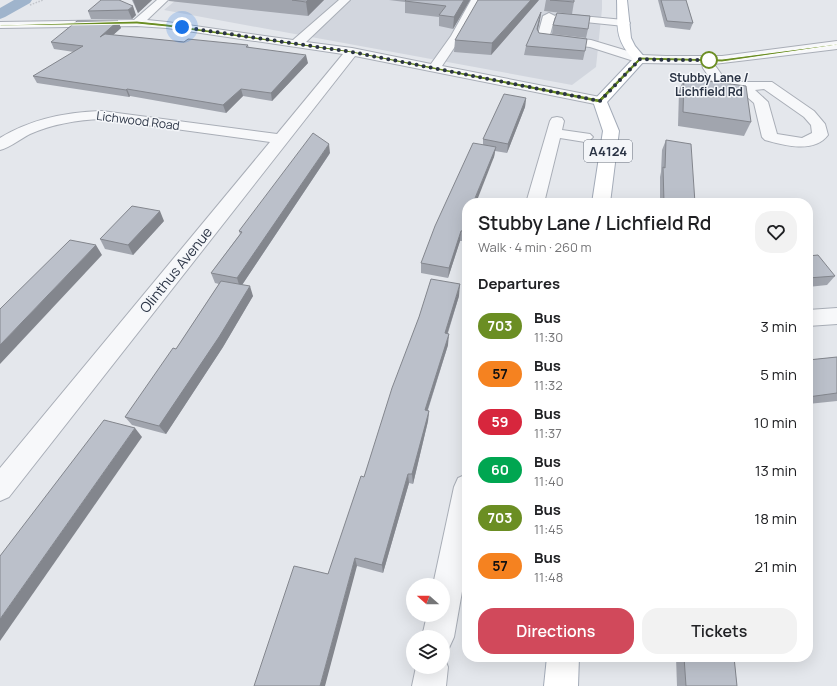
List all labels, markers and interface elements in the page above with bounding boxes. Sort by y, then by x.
your location [172,17,192,37]
marker: Stubby Lane / Lichfield Rd [700,51,718,69]
place label: Stubby Lane / Lichfield Rd [669,69,749,100]
street label: Lichwood Road [95,107,181,134]
road number: A4124 [584,140,632,162]
text: Stubby Lane / Lichfield Rd [478,210,711,236]
button: heart [755,211,797,253]
street label: Olinthus Avenue [135,223,216,317]
text: Walk · 4 min · 260 m [478,238,592,256]
text: Departures [478,273,560,294]
text: Bus [534,307,561,328]
text: 703 [488,316,512,335]
text: 3 min [761,316,797,337]
text: 11:30 [534,328,563,346]
text: Bus [534,355,561,376]
text: 57 [492,364,508,383]
text: 5 min [760,364,797,385]
text: 11:32 [534,376,563,394]
text: Bus [534,403,561,424]
text: 59 [492,412,508,431]
text: 10 min [754,412,797,433]
text: 11:37 [534,424,562,442]
text: Bus [534,451,561,472]
text: 60 [491,460,509,479]
text: 13 min [755,460,797,481]
text: 11:40 [534,472,564,490]
text: Bus [534,499,561,520]
text: 703 [488,508,512,527]
text: 18 min [754,508,797,529]
text: 11:45 [534,520,563,538]
text: Bus [534,547,561,568]
text: 57 [492,556,508,575]
text: 21 min [754,556,797,577]
text: 11:48 [534,568,563,586]
north arrow [406,578,450,622]
map controls [406,578,450,674]
button: Directions [478,608,634,654]
button: Tickets [642,608,797,654]
button: layers [406,630,450,674]

